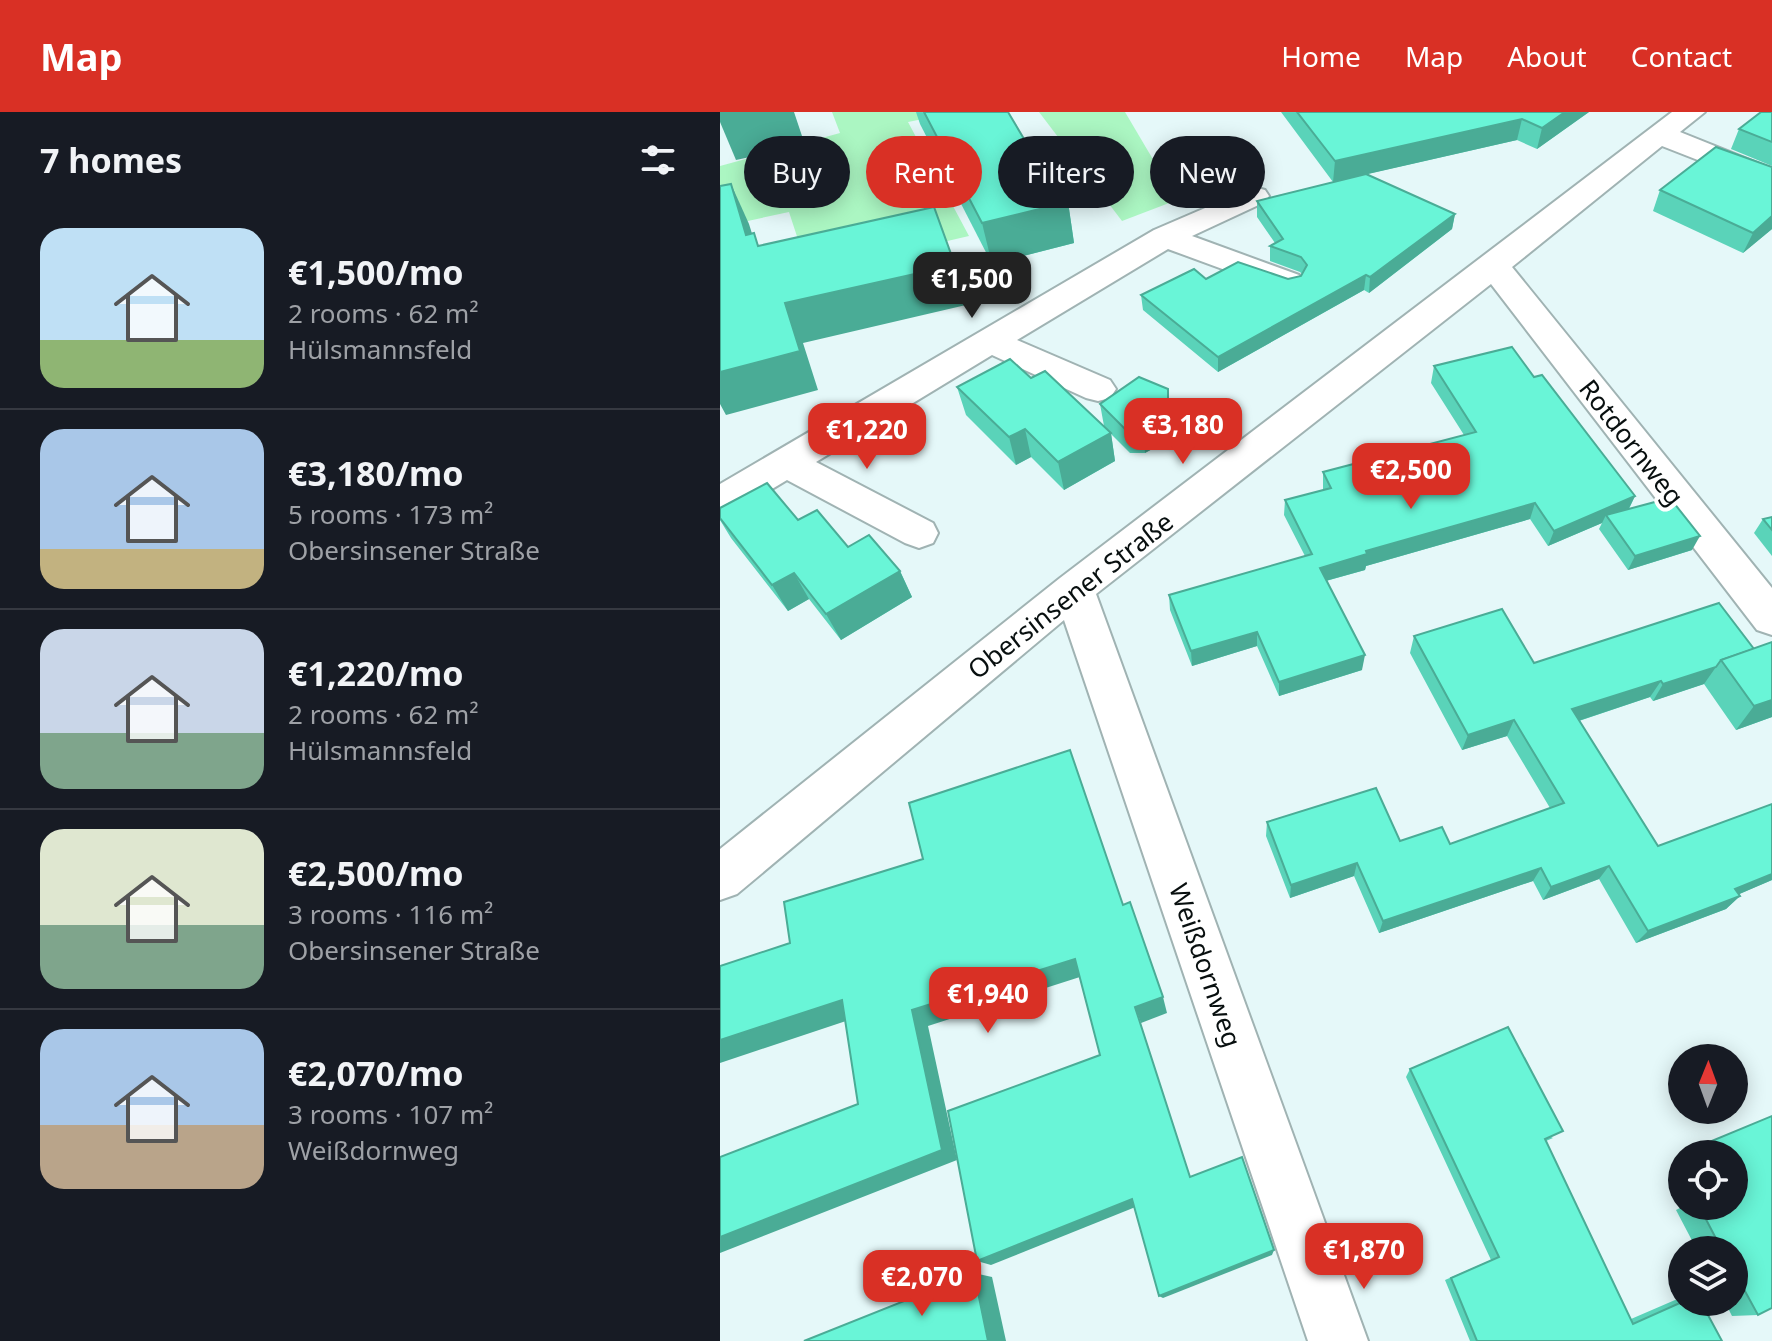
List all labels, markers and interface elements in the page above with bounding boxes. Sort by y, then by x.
text: Map [40,30,123,82]
text: Home [1281,37,1361,75]
text: Map [1405,37,1463,75]
text: About [1507,37,1587,75]
text: Contact [1631,37,1732,75]
chip: Buy [744,136,850,208]
chip: Rent [866,136,982,208]
chip: Filters [998,136,1134,208]
chip: New [1150,136,1265,208]
text: 7 homes [40,137,182,183]
icon: filters [636,138,680,182]
text: €1,500/mo [288,249,463,295]
pin: €1,500 [907,252,1037,320]
icon: home [104,260,200,356]
text: €1,500 [931,260,1013,296]
text: 2 rooms · 62 m² [288,295,478,331]
text: Hülsmannsfeld [288,331,472,367]
street label: Rotdornweg [1571,371,1693,513]
pin: €3,180 [1118,398,1248,466]
pin: €1,220 [802,403,932,471]
text: €3,180 [1142,406,1224,442]
text: €1,220 [826,411,908,447]
pin: €2,500 [1346,443,1476,511]
text: €3,180/mo [288,450,463,496]
text: €2,500 [1370,451,1452,487]
icon: home [104,461,200,557]
text: 5 rooms · 173 m² [288,496,493,532]
street label: Obersinsener Straße [960,503,1180,687]
text: Obersinsener Straße [288,532,540,568]
text: €1,220/mo [288,650,463,696]
icon: home [104,661,200,757]
text: 2 rooms · 62 m² [288,696,478,732]
text: Hülsmannsfeld [288,732,472,768]
text: €2,500/mo [288,850,463,896]
icon: home [104,861,200,957]
street label: Weißdornweg [1161,878,1251,1052]
text: 3 rooms · 116 m² [288,896,493,932]
text: Obersinsener Straße [288,932,540,968]
pin: €1,940 [923,967,1053,1035]
text: €1,940 [947,975,1029,1011]
north arrow [1668,1044,1748,1124]
map controls [1668,1044,1748,1316]
text: €2,070/mo [288,1050,463,1096]
icon: home [104,1061,200,1157]
text: 3 rooms · 107 m² [288,1096,493,1132]
text: Weißdornweg [288,1132,459,1168]
button: locate [1668,1140,1748,1220]
pin: €1,870 [1299,1223,1429,1291]
text: €1,870 [1323,1231,1405,1267]
button: layers [1668,1236,1748,1316]
pin: €2,070 [857,1250,987,1318]
text: €2,070 [881,1258,963,1294]

